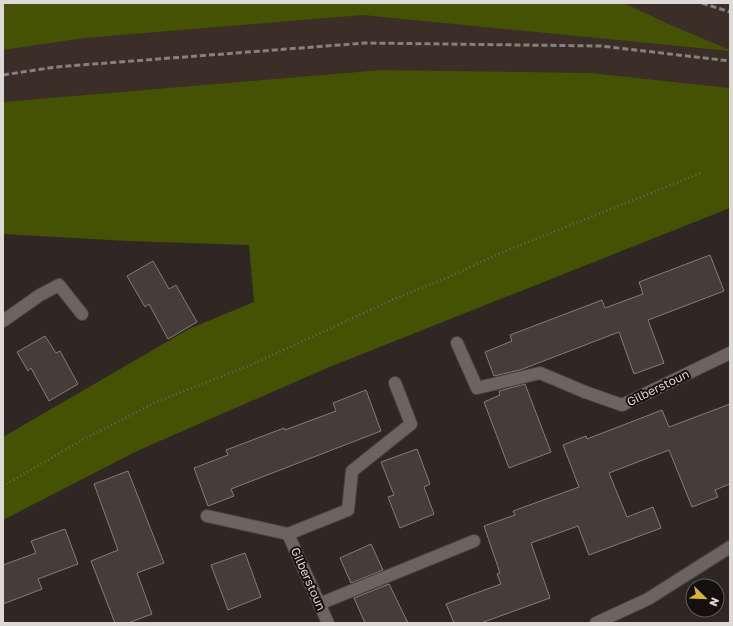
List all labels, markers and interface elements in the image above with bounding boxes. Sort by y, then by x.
street label: Gilberstoun [624,366,691,409]
street label: Gilberstoun [288,545,329,613]
north arrow [685,578,725,618]
text: N [707,596,722,608]

